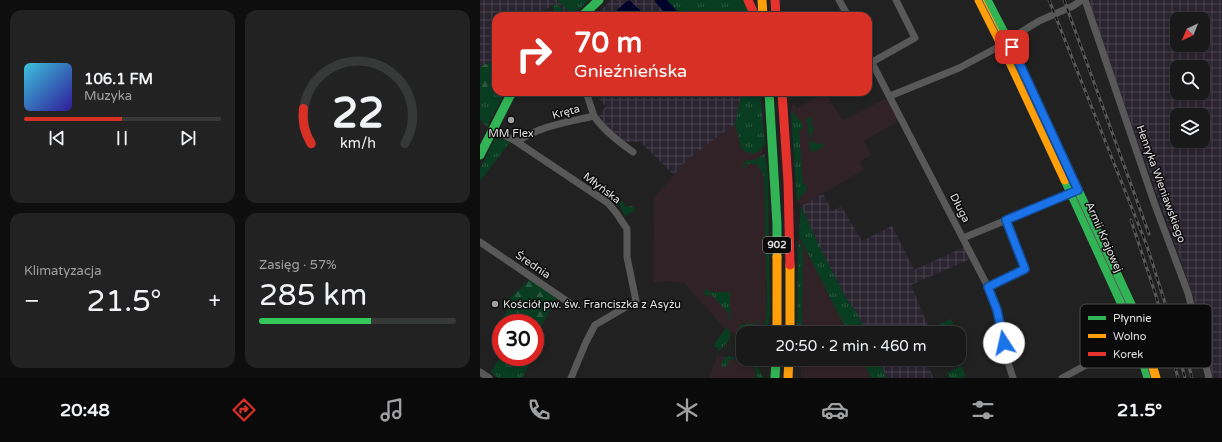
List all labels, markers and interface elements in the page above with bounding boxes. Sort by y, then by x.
north arrow [1170,12,1210,52]
map controls [1170,12,1210,148]
text: 70 m [574,26,642,60]
icon: right [508,28,560,80]
pin [995,30,1029,64]
icon: arrive [1001,36,1023,58]
text: Gnieźnieńska [574,60,687,82]
button: search [1170,60,1210,100]
text: 106.1 FM [84,70,153,88]
text: Muzyka [84,88,132,104]
text: 22 [331,89,384,139]
street label: Kręta [551,102,581,122]
button: layers [1170,108,1210,148]
marker: MM Flex [506,115,516,125]
street label: Henryka Wieniawskiego [1134,123,1188,245]
icon: previous [46,127,68,149]
icon: pause [111,127,133,149]
icon: next [177,127,199,149]
place label: MM Flex [488,127,534,140]
text: km/h [340,135,375,152]
street label: Młyńska [581,170,623,206]
street label: Długa [947,191,973,225]
street label: Armii Krajowej [1083,200,1125,274]
road number: 902 [763,237,791,253]
street label: Średnia [513,248,554,281]
text: Zasięg · 57% [259,257,337,273]
text: Klimatyzacja [24,263,101,279]
text: 285 km [259,277,367,314]
text: 21.5° [87,283,162,320]
text: − [24,288,40,314]
text: + [209,288,221,314]
place label: Kościół pw. św. Franciszka z Asyżu [503,298,681,311]
marker: Kościół pw. św. Franciszka z Asyżu [490,299,500,309]
legend [1080,304,1212,368]
text: Płynnie [1113,312,1152,325]
speed limit sign: 30 [492,314,544,366]
position arrow [983,322,1025,364]
text: Wolno [1113,330,1147,343]
text: 20:50 · 2 min · 460 m [776,337,926,355]
text: Korek [1113,348,1143,361]
icon: directions [230,396,258,424]
icon: music [378,396,406,424]
icon: phone [525,396,553,424]
icon: climate [673,396,701,424]
icon: car [821,396,849,424]
icon: filters [969,396,997,424]
text: 20:48 [60,399,110,421]
text: 21.5° [1117,399,1162,421]

